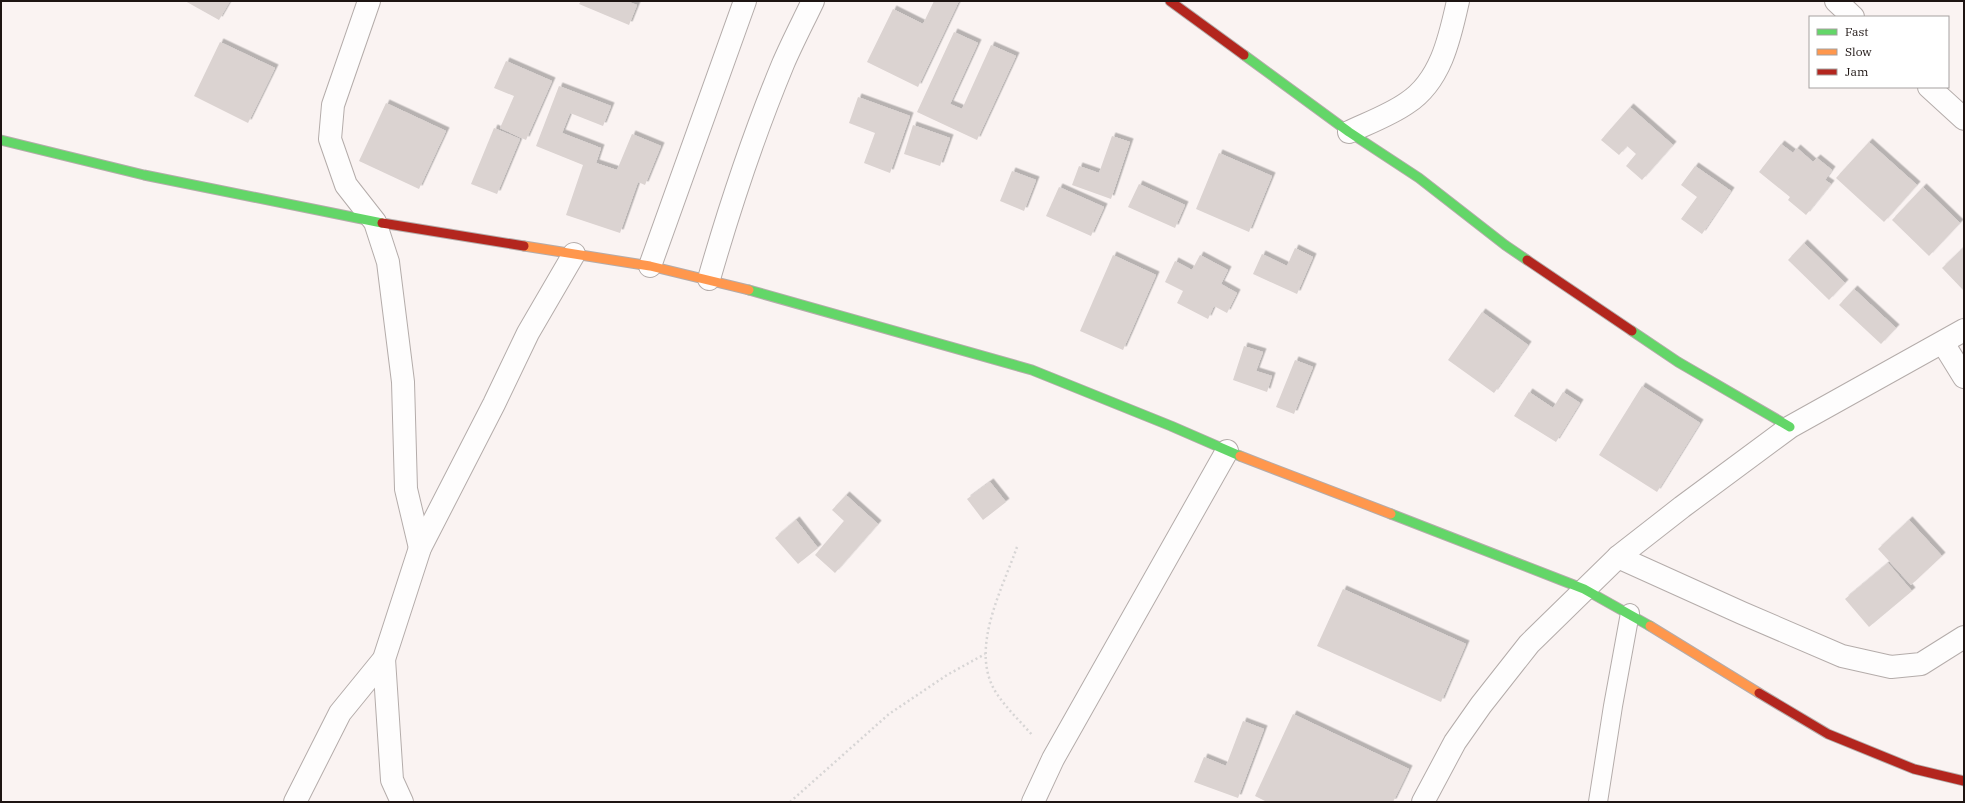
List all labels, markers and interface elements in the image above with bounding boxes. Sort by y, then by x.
legend [1809,16,1949,88]
text: Fast [1845,24,1869,39]
text: Slow [1845,44,1872,59]
text: Jam [1845,64,1869,79]

